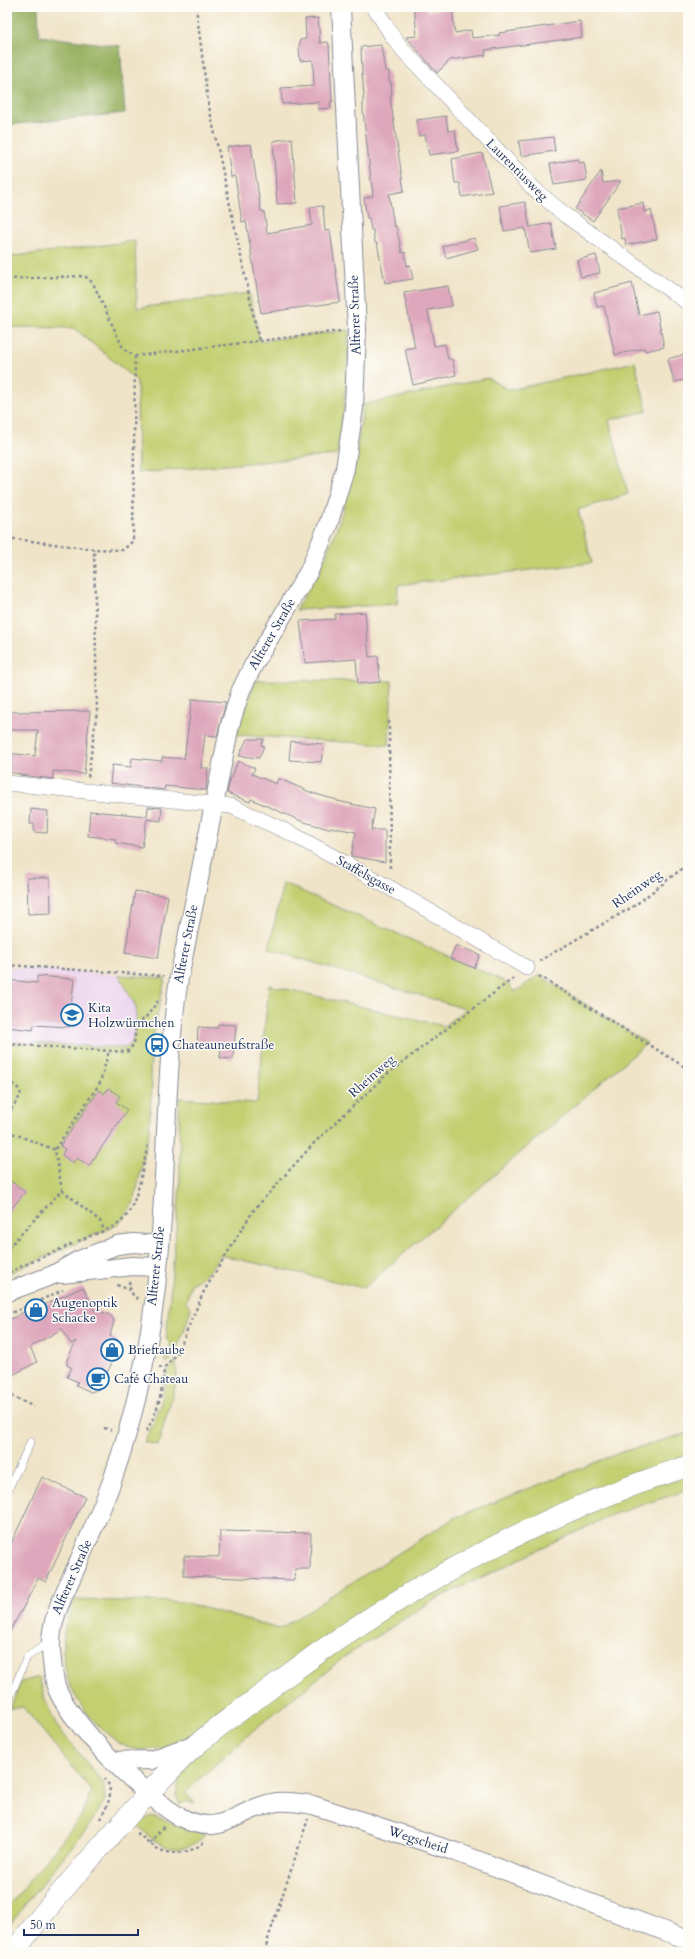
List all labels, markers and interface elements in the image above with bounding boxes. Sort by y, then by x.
street label: Laurentiusweg [482,135,553,206]
street label: Alfterer Straße [345,275,365,355]
street label: Alfterer Straße [244,595,300,673]
street label: Staffelsgasse [333,851,399,899]
street label: Rheinweg [609,865,666,913]
street label: Alfterer Straße [170,903,202,985]
place label: Kita Holzwürmchen [88,999,175,1032]
school or university icon: Kita Holzwürmchen [59,1002,85,1028]
bus stop icon: Chateauneufstraße [144,1032,170,1058]
place label: Chateauneufstraße [172,1036,274,1054]
street label: Rheinweg [345,1050,400,1102]
street label: Alfterer Straße [143,1225,169,1307]
place label: Augenoptik Schacke [52,1294,118,1327]
shop icon: Augenoptik Schacke [23,1297,49,1323]
shop icon: Brieftaube [99,1337,125,1363]
place label: Brieftaube [128,1341,185,1359]
cafe icon: Café Chateau [85,1366,111,1392]
place label: Café Chateau [114,1370,188,1388]
street label: Alfterer Straße [48,1537,97,1617]
street label: Wegscheid [385,1822,450,1858]
scale bar [24,1911,138,1937]
text: 50 m [30,1917,57,1933]

